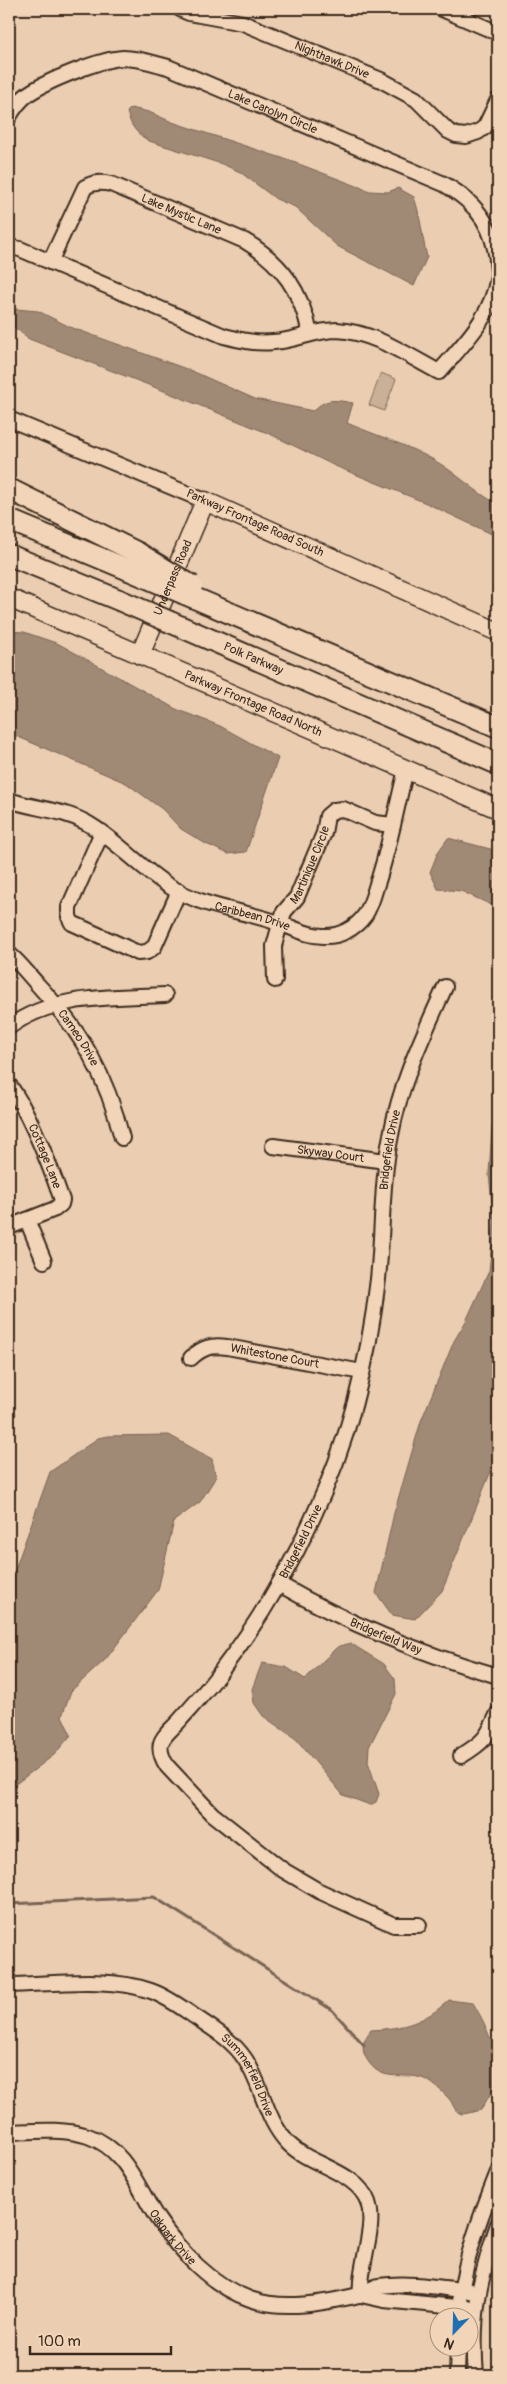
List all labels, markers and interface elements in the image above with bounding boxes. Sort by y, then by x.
street label: Nighthawk Drive [292,38,372,82]
street label: Lake Carolyn Circle [226,86,320,137]
street label: Lake Mystic Lane [139,190,224,238]
street label: Parkway Frontage Road South [184,486,326,560]
street label: Underpass Road [150,538,195,618]
street label: Polk Parkway [221,639,286,678]
street label: Parkway Frontage Road North [182,667,325,740]
street label: Martinique Circle [287,825,333,907]
street label: Caribbean Drive [213,898,292,934]
street label: Cameo Drive [55,1006,102,1068]
street label: Bridgefield Drive [376,1108,404,1191]
street label: Cottage Lane [25,1121,65,1191]
street label: Skyway Court [296,1142,365,1166]
street label: Whitestone Court [229,1340,321,1371]
street label: Bridgefield Drive [276,1502,325,1581]
street label: Bridgefield Way [348,1614,424,1658]
street label: Summerfield Drive [218,2030,277,2119]
street label: Oakpark Drive [146,2207,199,2268]
north arrow [430,2306,480,2356]
scale bar [30,2324,171,2356]
text: 100 m [38,2332,81,2351]
text: N [441,2334,457,2353]

